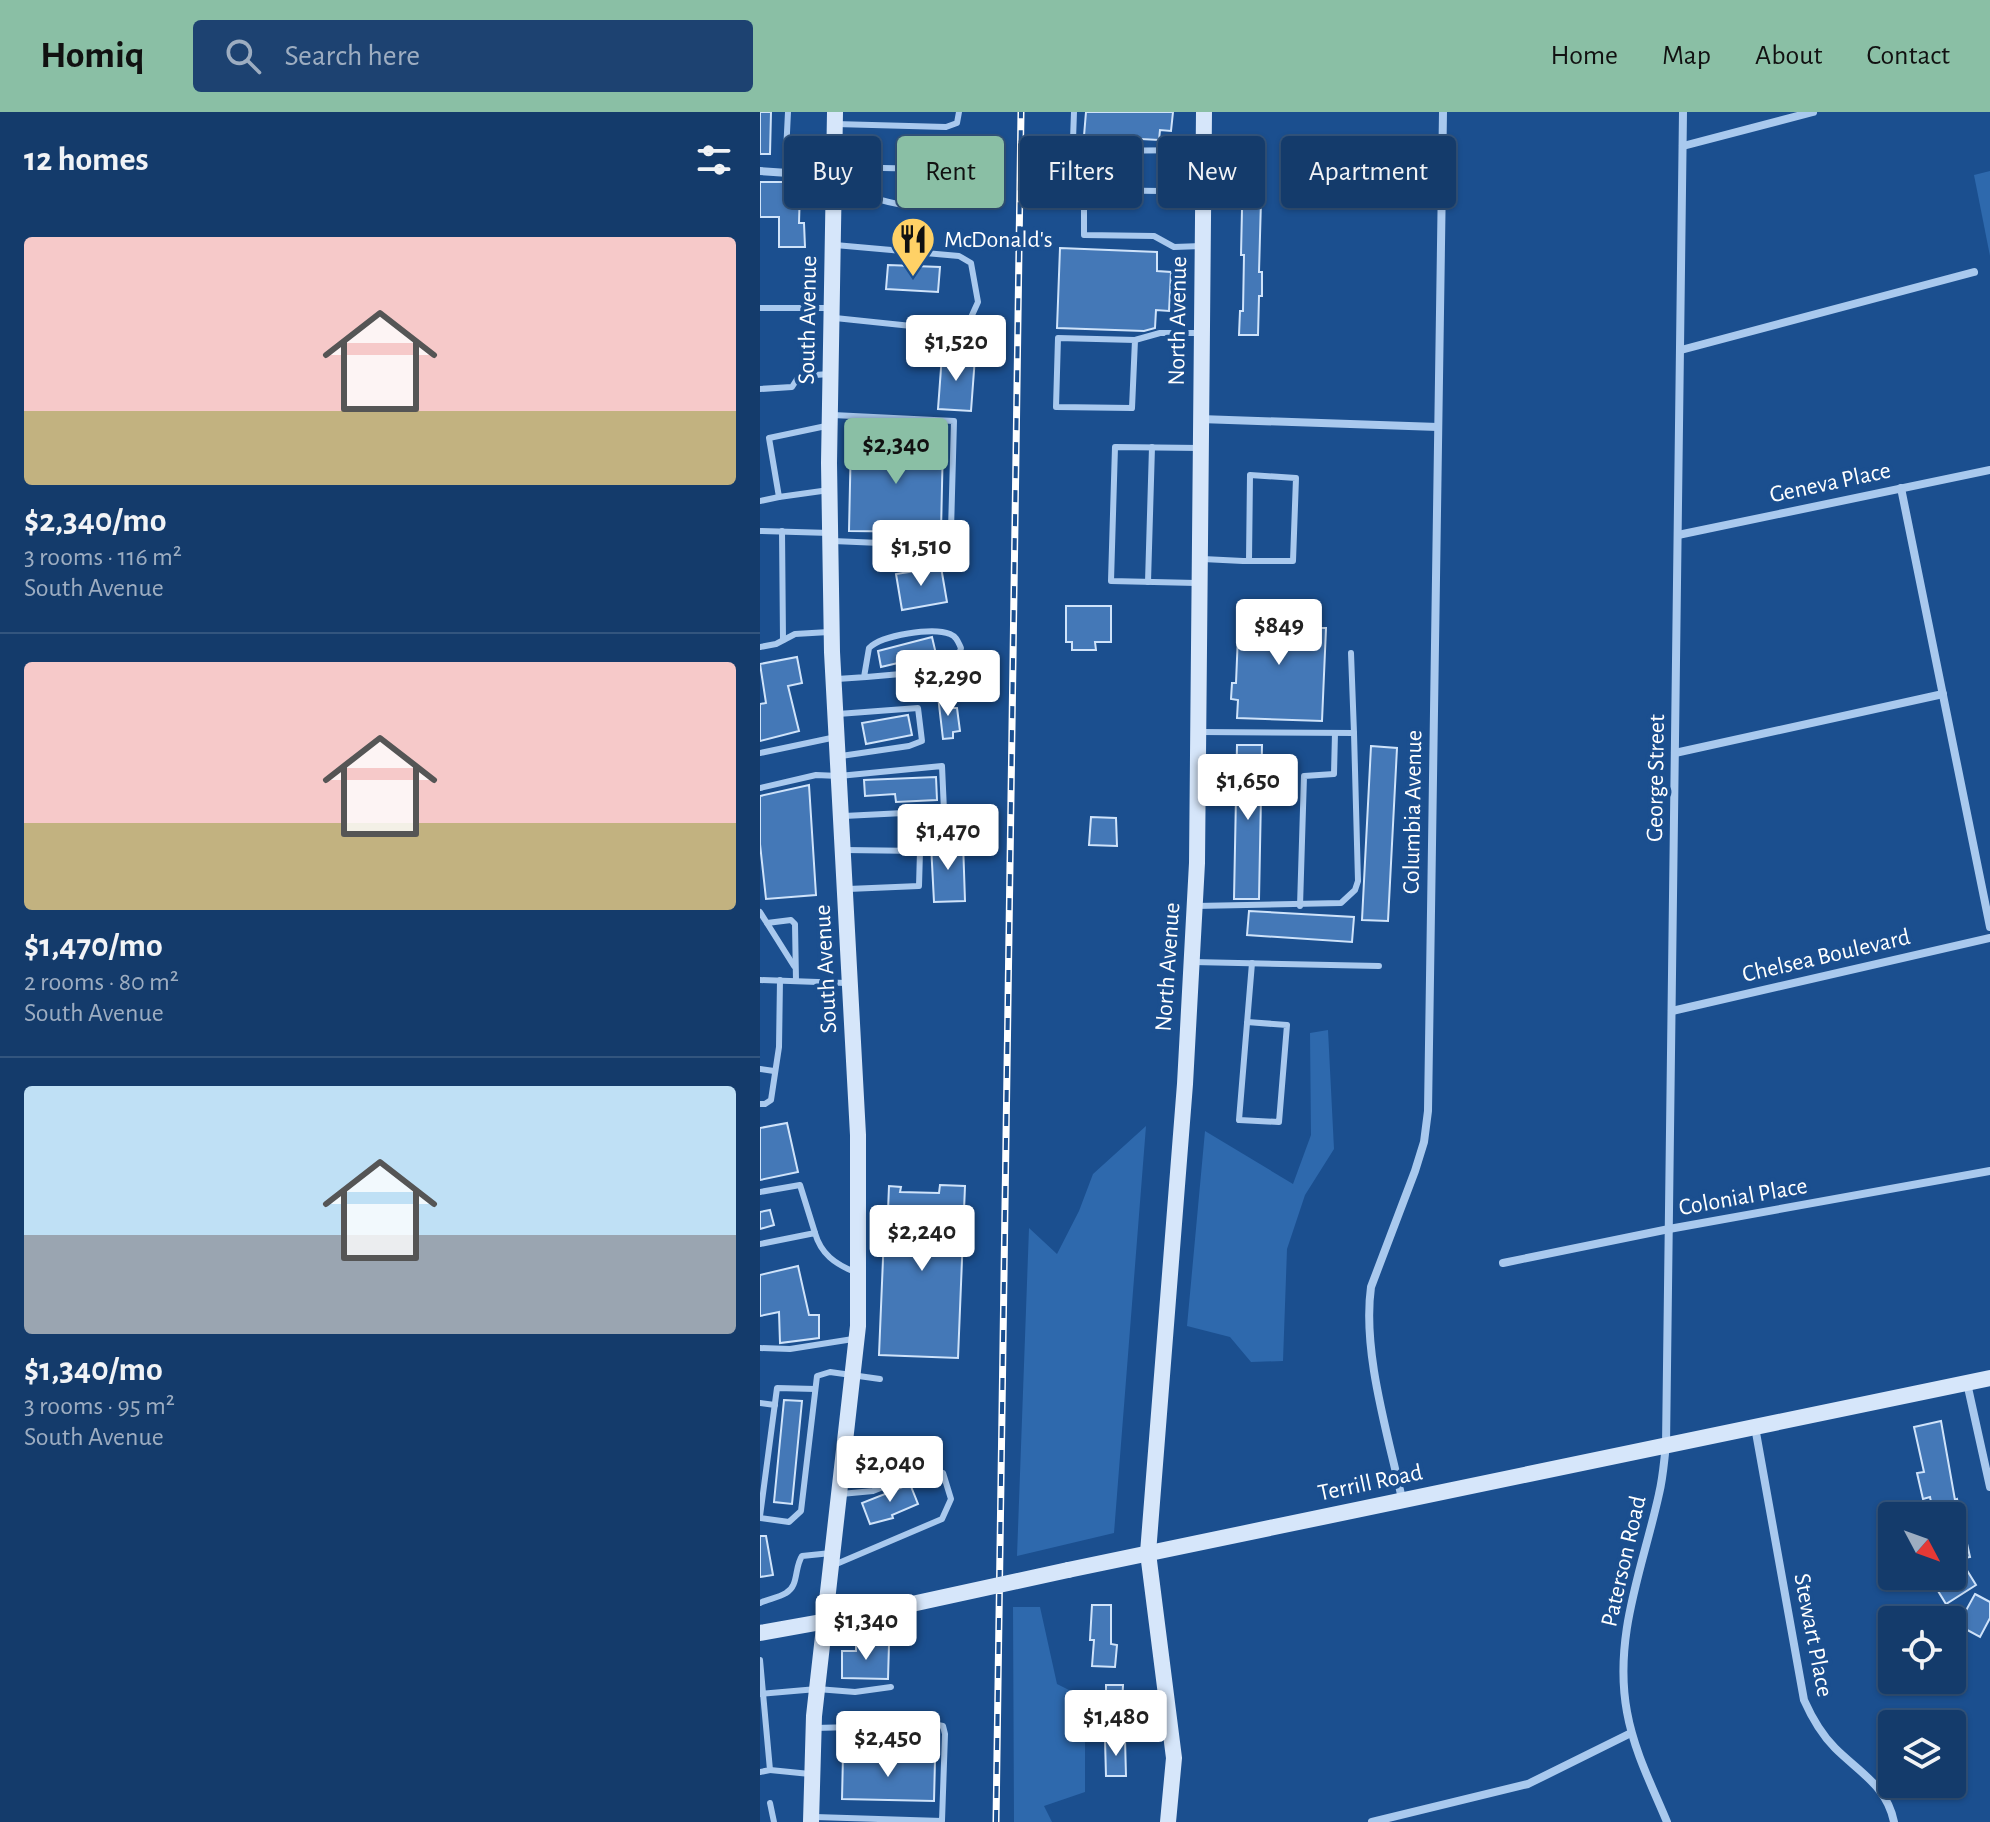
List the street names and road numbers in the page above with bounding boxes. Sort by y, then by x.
street label: South Avenue [795,255,821,385]
street label: North Avenue [1165,256,1191,386]
street label: Geneva Place [1768,458,1893,508]
street label: George Street [1643,714,1669,842]
street label: Columbia Avenue [1400,730,1426,894]
street label: North Avenue [1152,902,1184,1032]
street label: South Avenue [811,904,841,1034]
street label: Chelsea Boulevard [1740,925,1912,987]
street label: Colonial Place [1677,1174,1809,1220]
street label: Terrill Road [1316,1460,1425,1506]
street label: Paterson Road [1597,1493,1651,1629]
street label: Stewart Place [1789,1571,1837,1699]

